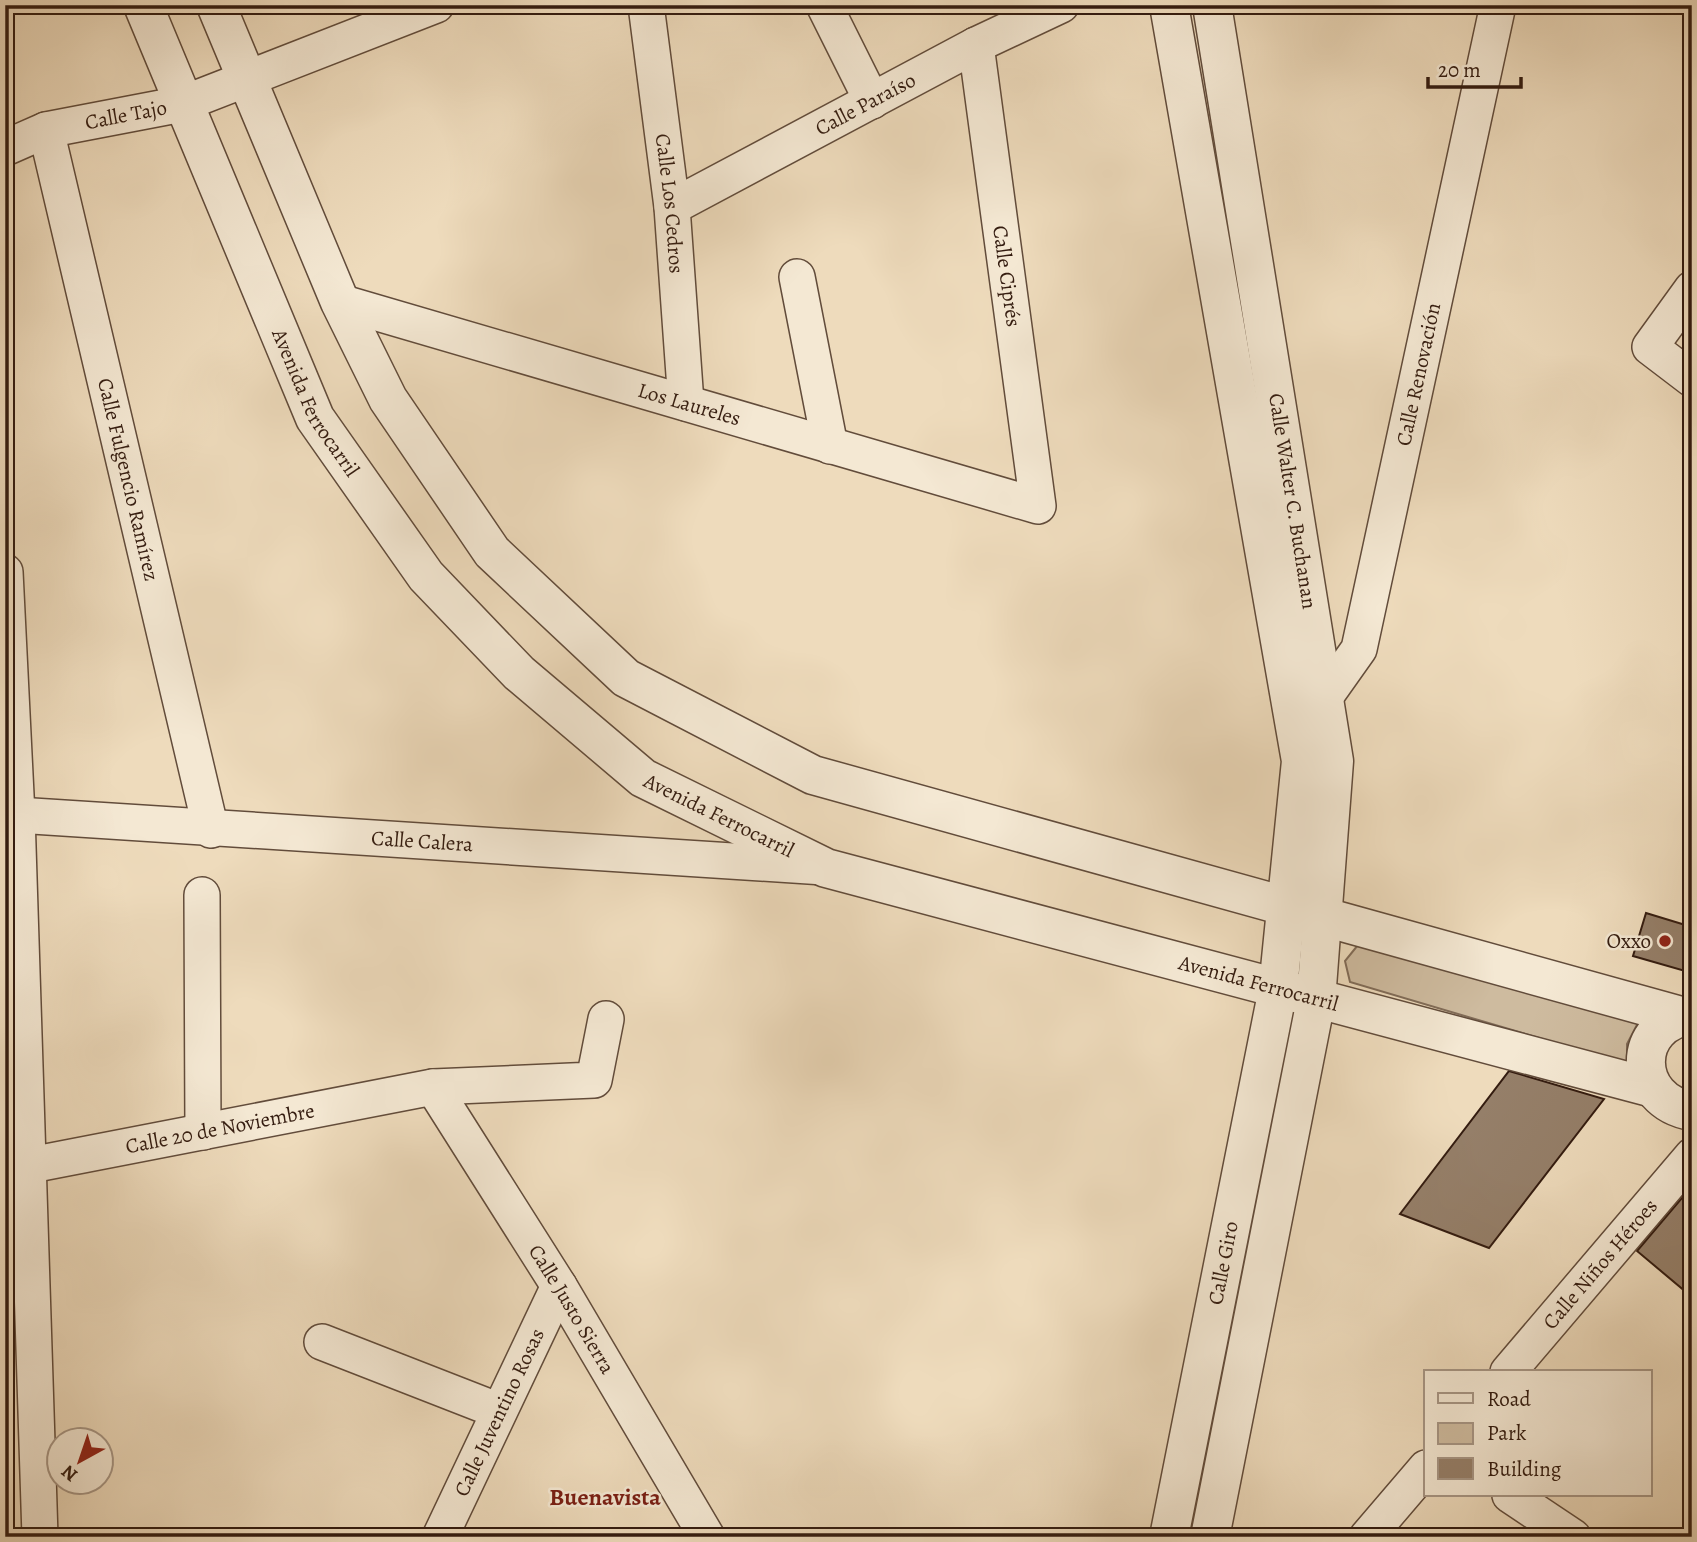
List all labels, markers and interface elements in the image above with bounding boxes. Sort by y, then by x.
scale bar [1428,46,1520,90]
text: 20 m [1438,56,1481,84]
street label: Calle Paraíso [810,66,921,142]
street label: Calle Tajo [83,93,169,136]
street label: Calle Los Cedros [649,132,691,275]
street label: Calle Ciprés [986,223,1028,329]
street label: Calle Renovación [1389,300,1447,448]
street label: Avenida Ferrocarril [265,324,366,482]
street label: Calle Fulgencio Ramírez [91,375,166,584]
street label: Los Laureles [635,376,744,432]
street label: Calle Walter C. Buchanan [1262,391,1324,611]
street label: Avenida Ferrocarril [638,766,799,864]
street label: Calle Calera [370,824,474,858]
place label: Oxxo [1606,927,1651,955]
marker: Oxxo [1657,933,1673,949]
street label: Avenida Ferrocarril [1175,948,1342,1018]
street label: Calle 20 de Noviembre [123,1096,317,1160]
street label: Calle Niños Héroes [1536,1193,1664,1335]
street label: Calle Giro [1201,1219,1245,1307]
street label: Calle Justo Sierra [522,1239,622,1379]
street label: Calle Juventino Rosas [447,1324,551,1501]
legend [1424,1370,1652,1496]
text: Road [1487,1385,1531,1413]
text: Park [1487,1419,1527,1447]
north arrow [46,1426,116,1496]
text: Building [1487,1455,1562,1483]
text: N [56,1459,83,1488]
district label: Buenavista [549,1481,661,1513]

